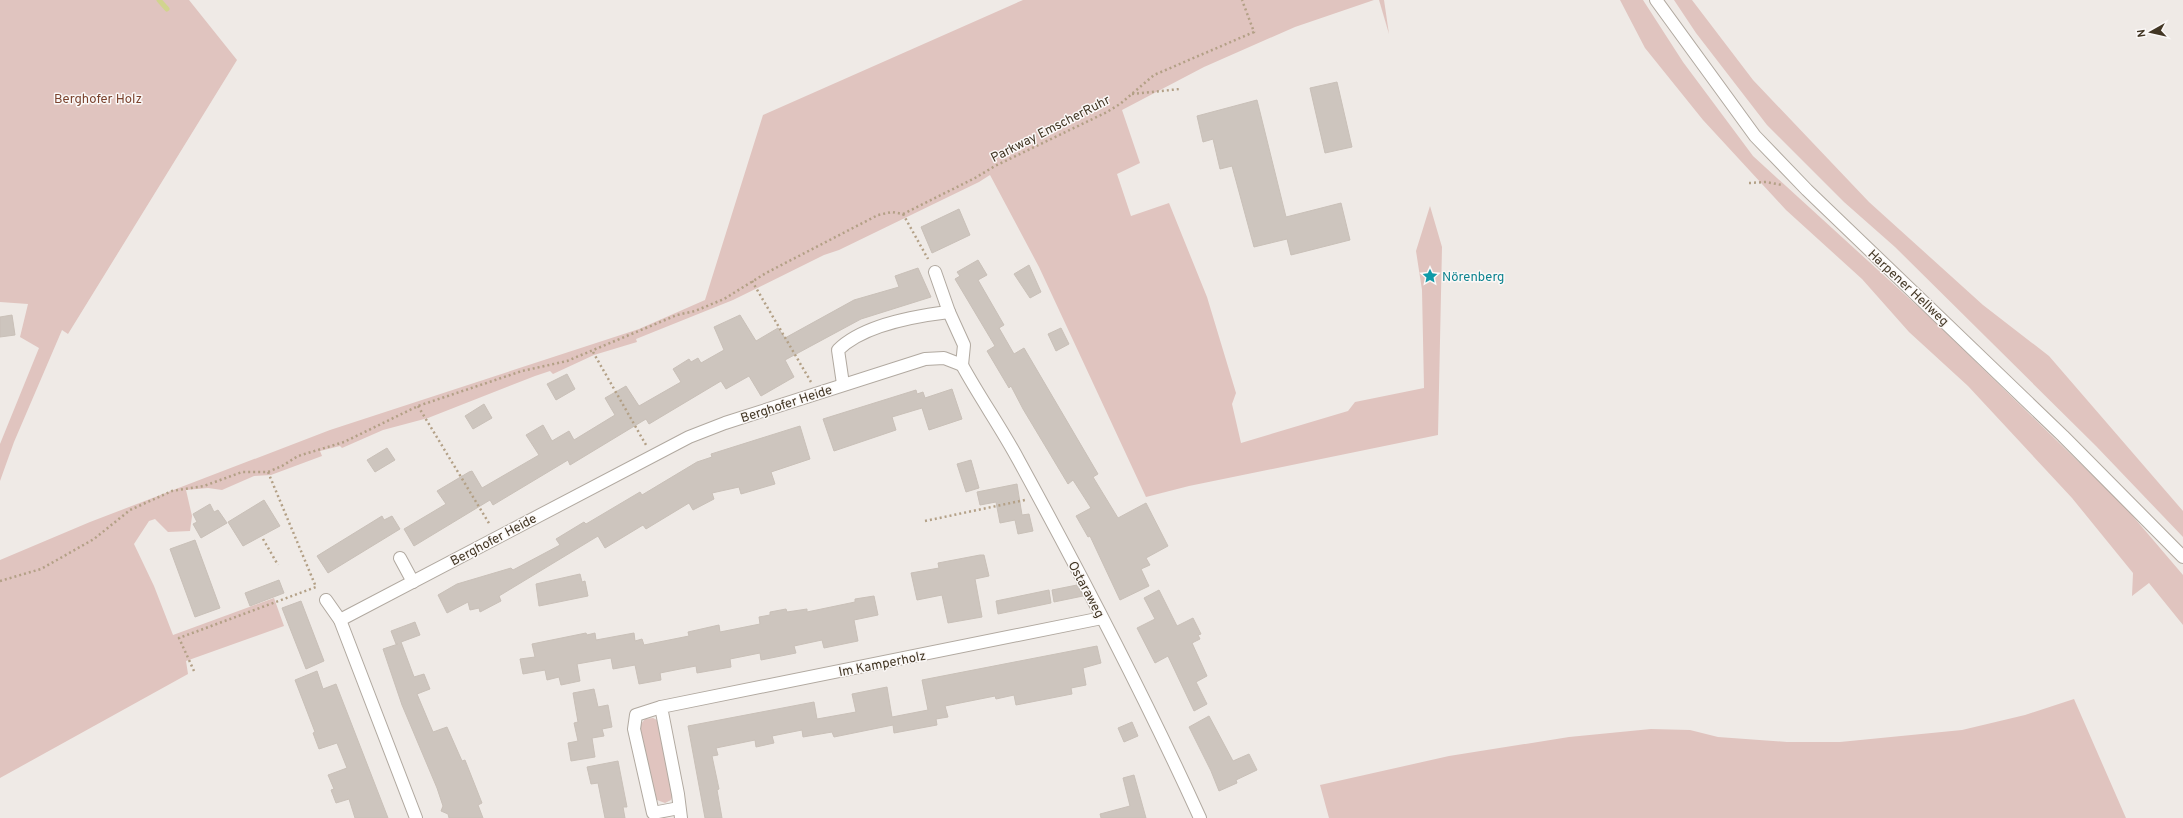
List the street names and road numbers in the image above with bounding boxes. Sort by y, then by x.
street label: Parkway EmscherRuhr [989,93,1113,167]
street label: Harpener Hellweg [1864,247,1951,330]
street label: Berghofer Heide [739,383,834,427]
street label: Berghofer Heide [448,511,540,570]
street label: Ostaraweg [1064,559,1107,621]
street label: Im Kamperholz [837,649,927,681]

